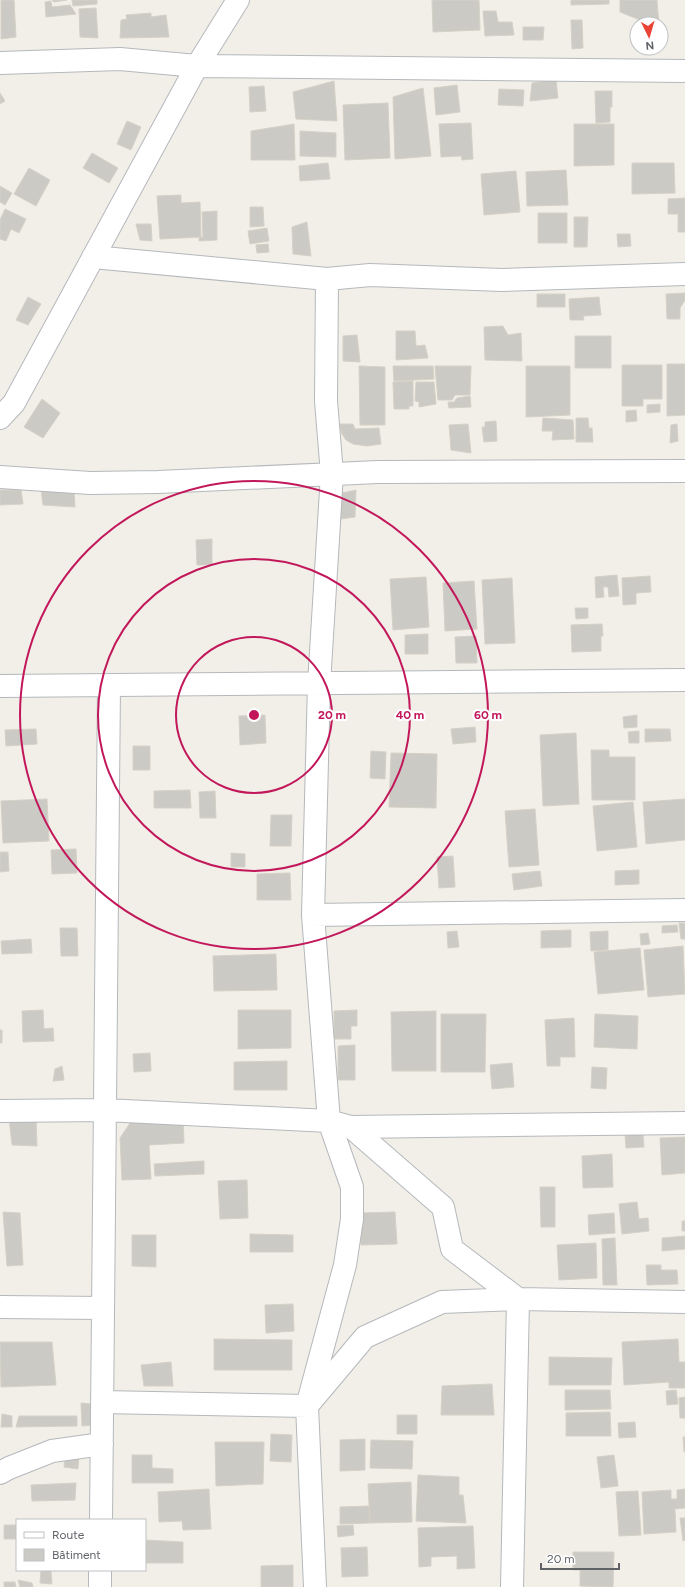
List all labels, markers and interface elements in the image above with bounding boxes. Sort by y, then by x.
north arrow [629,16,669,56]
text: N [645,39,655,52]
centre of rings [247,708,261,722]
text: 20 m [318,708,346,722]
text: 40 m [396,708,424,722]
text: 60 m [474,708,502,722]
legend [16,1519,146,1571]
text: Route [52,1528,85,1542]
scale bar [541,1545,619,1571]
text: Bâtiment [52,1548,101,1562]
text: 20 m [547,1552,575,1566]

